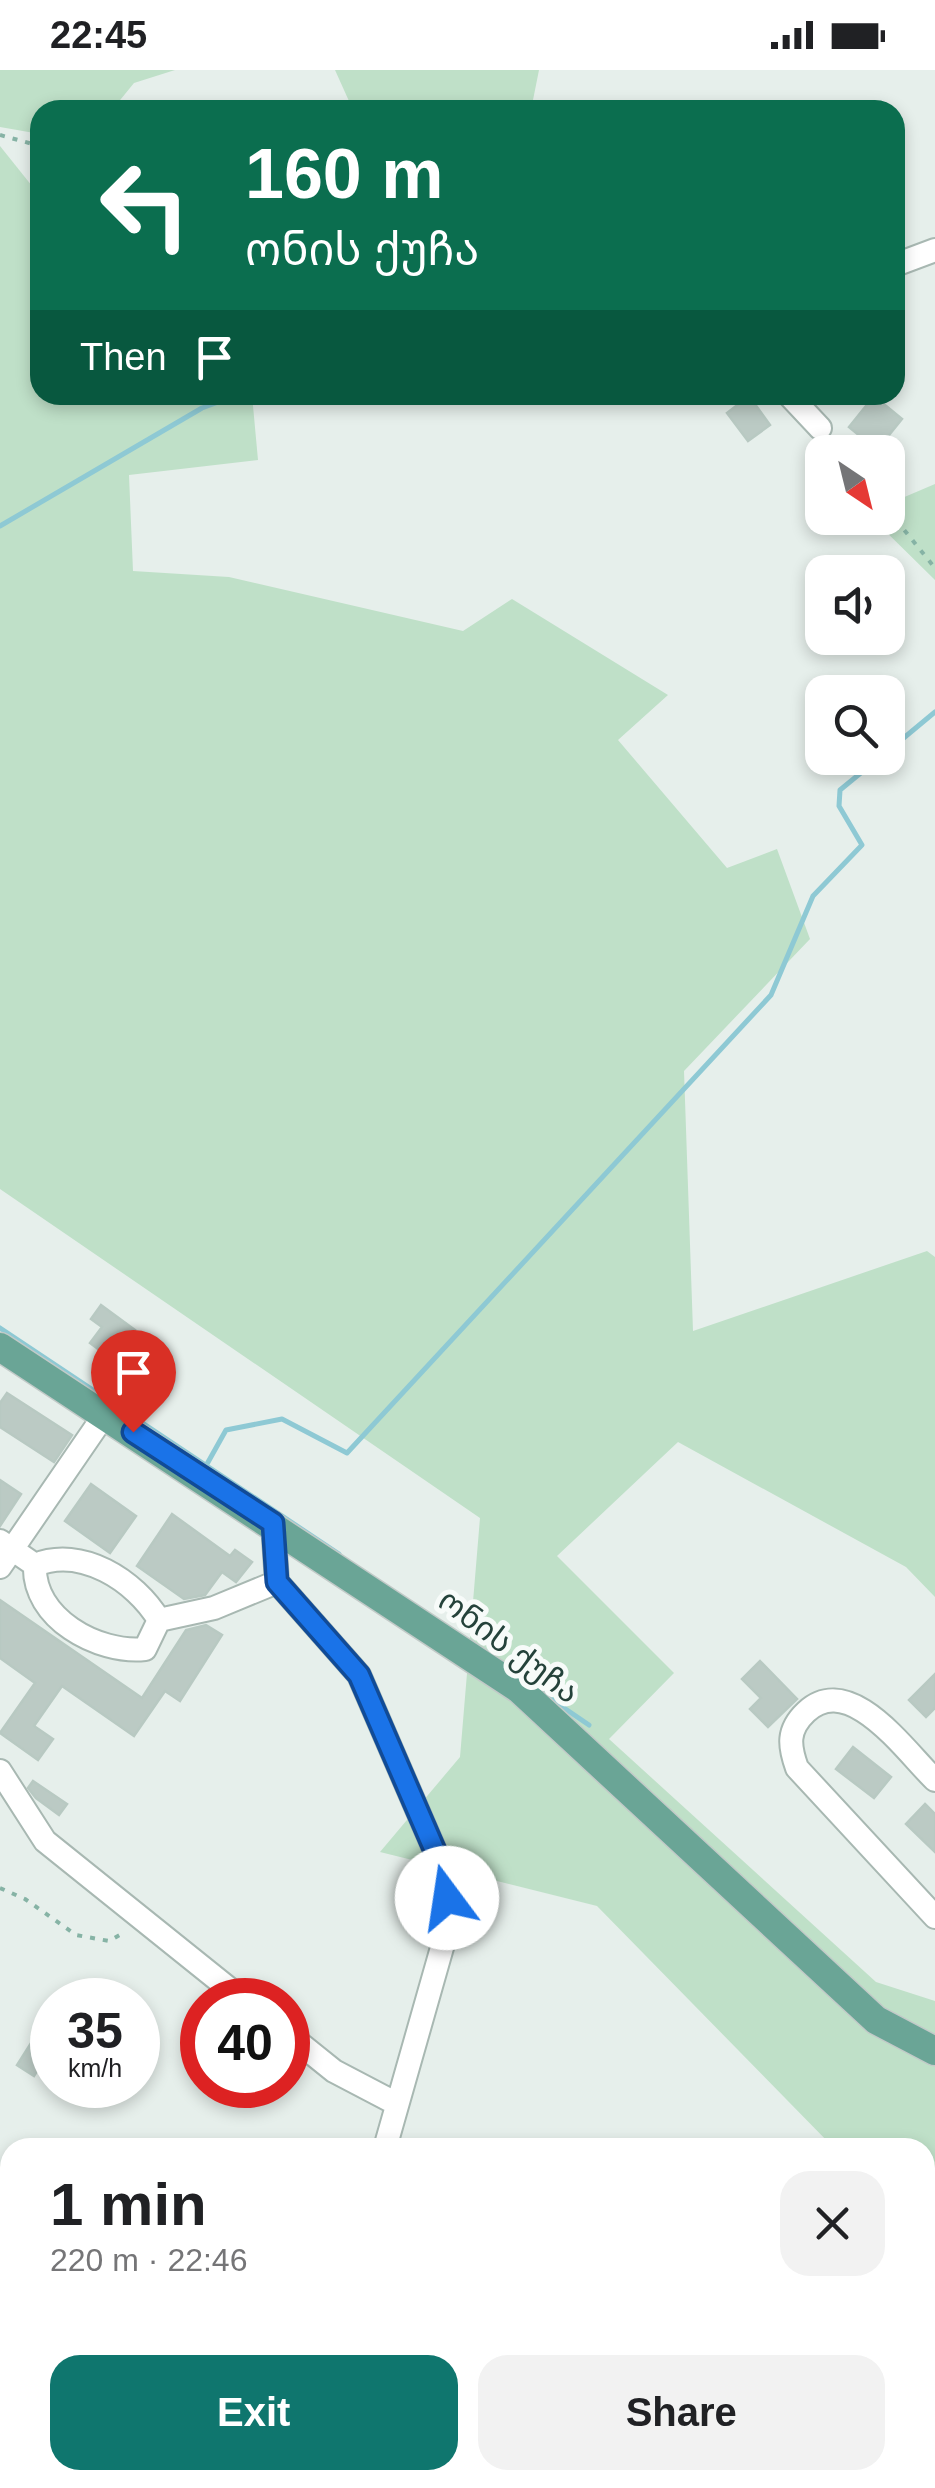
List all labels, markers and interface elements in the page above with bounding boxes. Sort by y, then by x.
text: 22:45 [50,14,147,56]
text: 160 m [245,135,443,213]
icon: left [80,140,210,270]
text: ონის ქუჩა [245,224,479,275]
icon: arrive [187,330,242,385]
text: Then [80,336,167,378]
north arrow [805,435,905,535]
map controls [805,435,905,775]
button: sound [805,555,905,655]
button: search [805,675,905,775]
pin [91,1330,176,1433]
icon: arrive [106,1345,161,1400]
street label: ონის ქუჩა [431,1582,586,1711]
position arrow [395,1846,499,1950]
speed limit sign: 40 [180,1978,310,2108]
text: 35 [67,2003,123,2059]
text: km/h [68,2054,122,2082]
text: 1 min [50,2171,207,2238]
button: close [780,2171,885,2276]
text: 220 m · 22:46 [50,2242,247,2278]
button: Exit [50,2355,458,2470]
button: Share [478,2355,885,2470]

